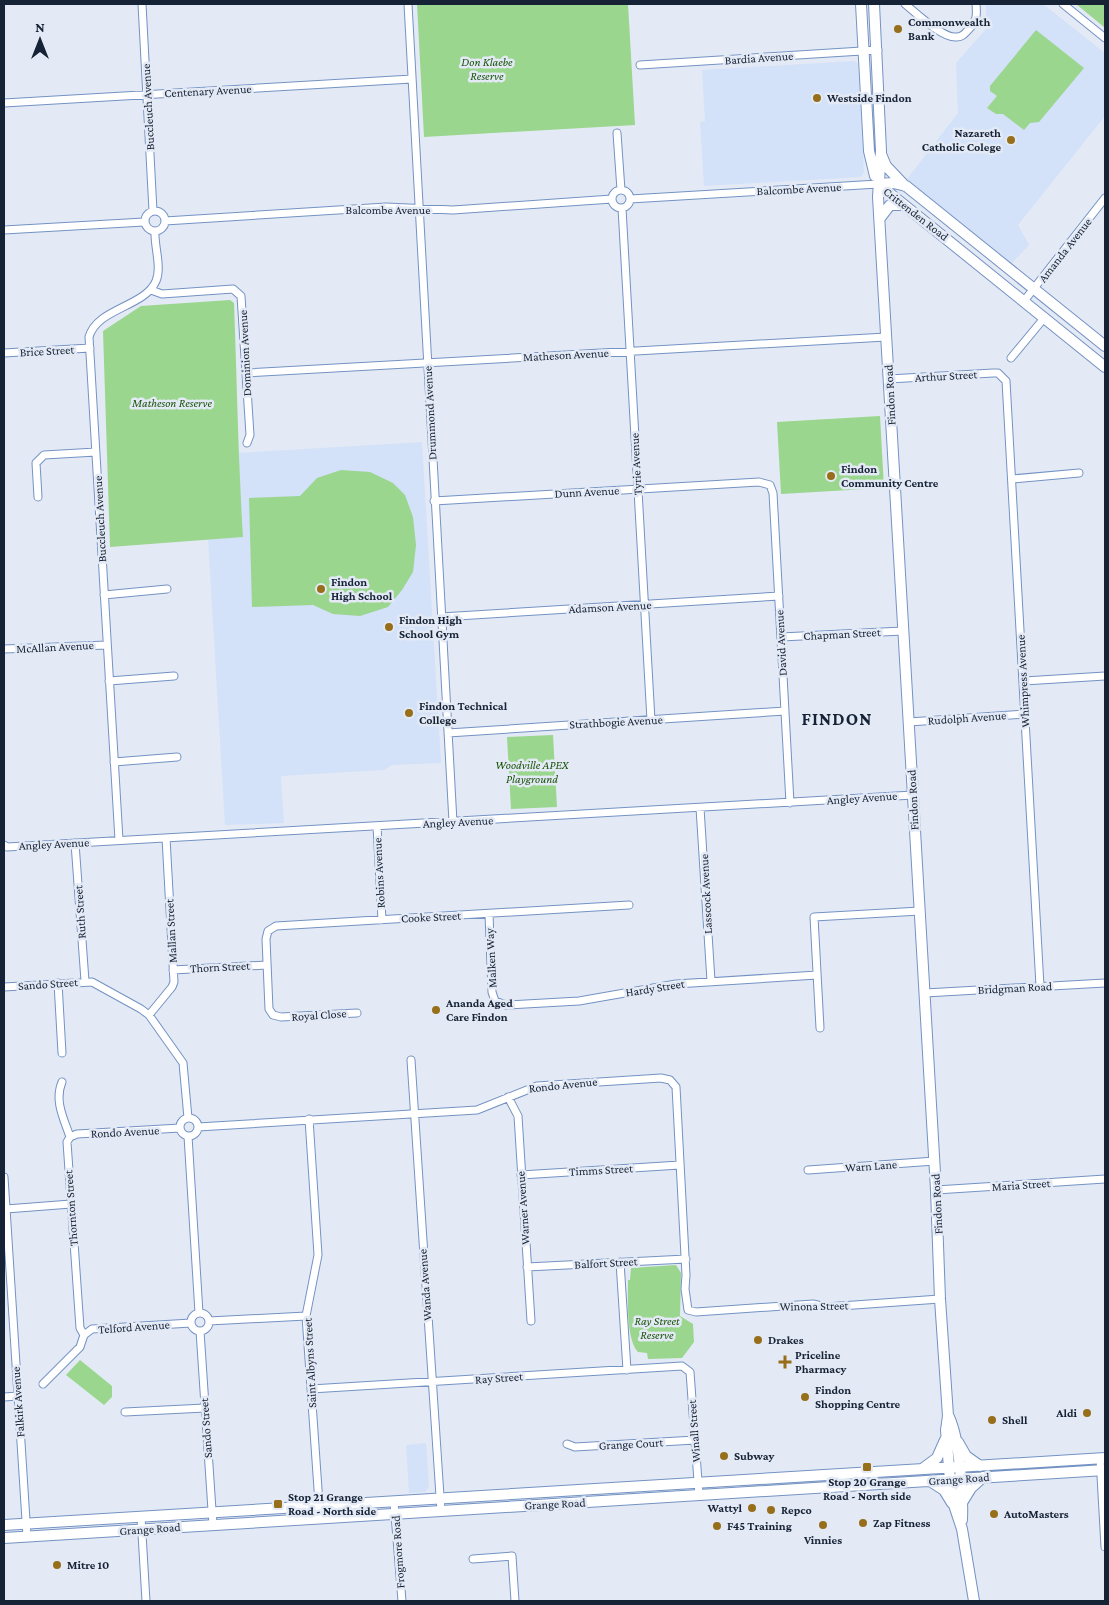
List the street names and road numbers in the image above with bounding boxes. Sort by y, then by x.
street label: Bardia Avenue [724,49,794,67]
street label: Buccleuch Avenue [139,63,157,151]
street label: Centenary Avenue [164,82,252,100]
street label: Balcombe Avenue [756,180,842,198]
street label: Crittenden Road [881,184,952,244]
street label: Balcombe Avenue [346,203,430,217]
street label: Amanda Avenue [1035,215,1095,285]
street label: Dominion Avenue [236,310,254,396]
street label: Brice Street [19,343,76,359]
street label: Matheson Avenue [523,346,609,364]
street label: Findon Road [881,364,899,426]
street label: Drummond Avenue [421,366,439,460]
street label: Arthur Street [914,367,979,385]
street label: Tyrie Avenue [627,432,645,496]
street label: Buccleuch Avenue [91,475,109,563]
street label: Dunn Avenue [554,483,620,501]
street label: Adamson Avenue [568,598,652,616]
street label: David Avenue [772,610,790,676]
street label: Chapman Street [803,625,882,643]
street label: Whimpress Avenue [1014,634,1032,728]
street label: McAllan Avenue [16,638,94,656]
street label: Rudolph Avenue [927,708,1007,728]
street label: Strathbogie Avenue [569,713,663,731]
street label: Findon Road [904,769,922,831]
street label: Angley Avenue [826,789,898,807]
street label: Angley Avenue [422,813,494,831]
street label: Angley Avenue [18,835,90,853]
street label: Robins Avenue [370,837,388,909]
street label: Lasscock Avenue [697,854,715,934]
street label: Ruth Street [71,884,89,939]
street label: Mallan Street [162,898,180,963]
street label: Cooke Street [401,908,462,926]
street label: Malken Way [482,927,500,988]
street label: Thorn Street [190,958,251,976]
street label: Sando Street [17,975,80,993]
street label: Hardy Street [624,976,687,1000]
street label: Bridgman Road [978,979,1053,997]
street label: Royal Close [291,1006,347,1024]
street label: Rondo Avenue [528,1074,598,1096]
street label: Rondo Avenue [90,1123,160,1141]
street label: Warn Lane [844,1157,898,1175]
street label: Timms Street [569,1161,634,1179]
street label: Thornton Street [61,1168,81,1247]
street label: Warner Avenue [513,1171,533,1245]
street label: Findon Road [928,1173,946,1235]
street label: Maria Street [991,1176,1052,1194]
street label: Wanda Avenue [416,1249,434,1321]
street label: Balfort Street [574,1254,639,1272]
street label: Winona Street [780,1298,850,1314]
street label: Saint Albyns Street [301,1317,319,1408]
street label: Telford Avenue [98,1318,170,1336]
street label: Falkirk Avenue [9,1366,27,1438]
street label: Ray Street [475,1369,524,1387]
street label: Sando Street [197,1396,215,1459]
street label: Winall Street [685,1398,703,1463]
street label: Grange Court [598,1435,665,1453]
street label: Grange Road [928,1470,991,1488]
street label: Grange Road [524,1495,587,1513]
street label: Frogmore Road [388,1514,408,1589]
street label: Grange Road [119,1520,182,1538]

